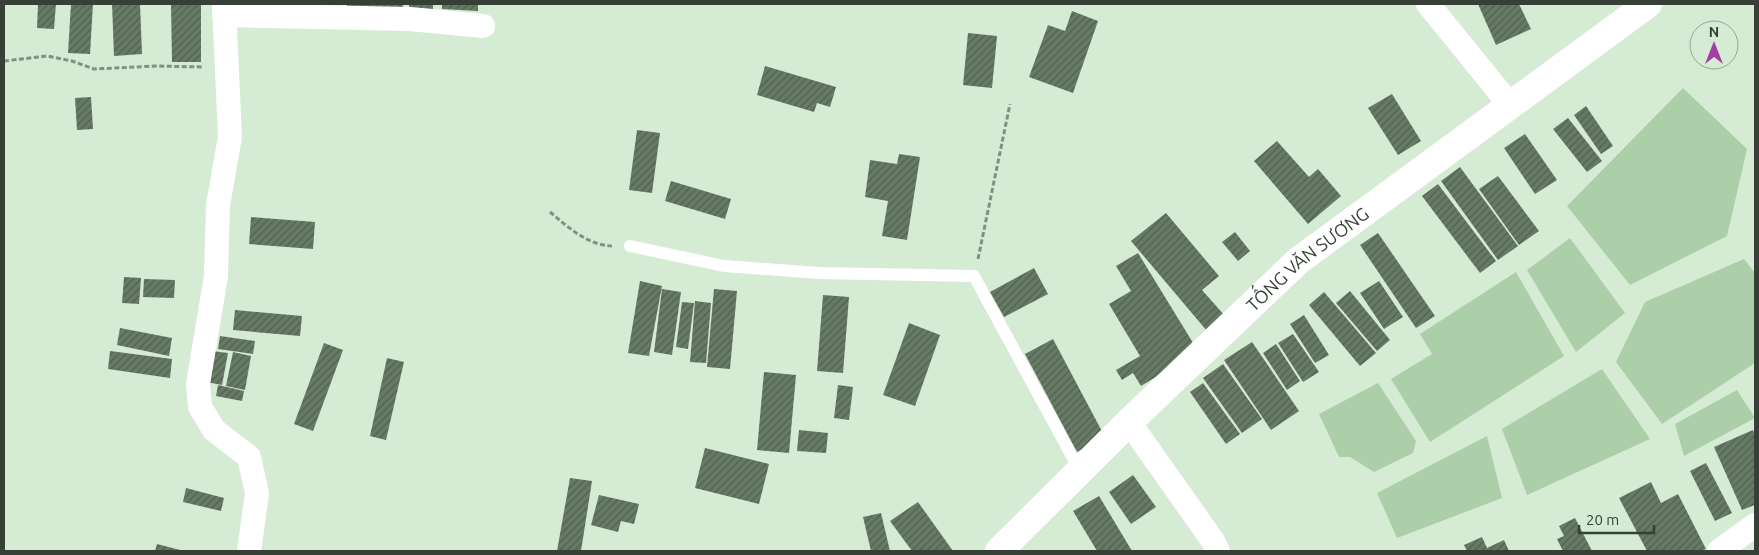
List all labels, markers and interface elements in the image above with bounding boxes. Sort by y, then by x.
north arrow [1689,20,1739,70]
text: N [1709,24,1719,40]
street label: TỐNG VĂN SƯƠNG [1242,203,1372,315]
scale bar [1579,502,1654,534]
text: 20 m [1586,511,1619,528]

